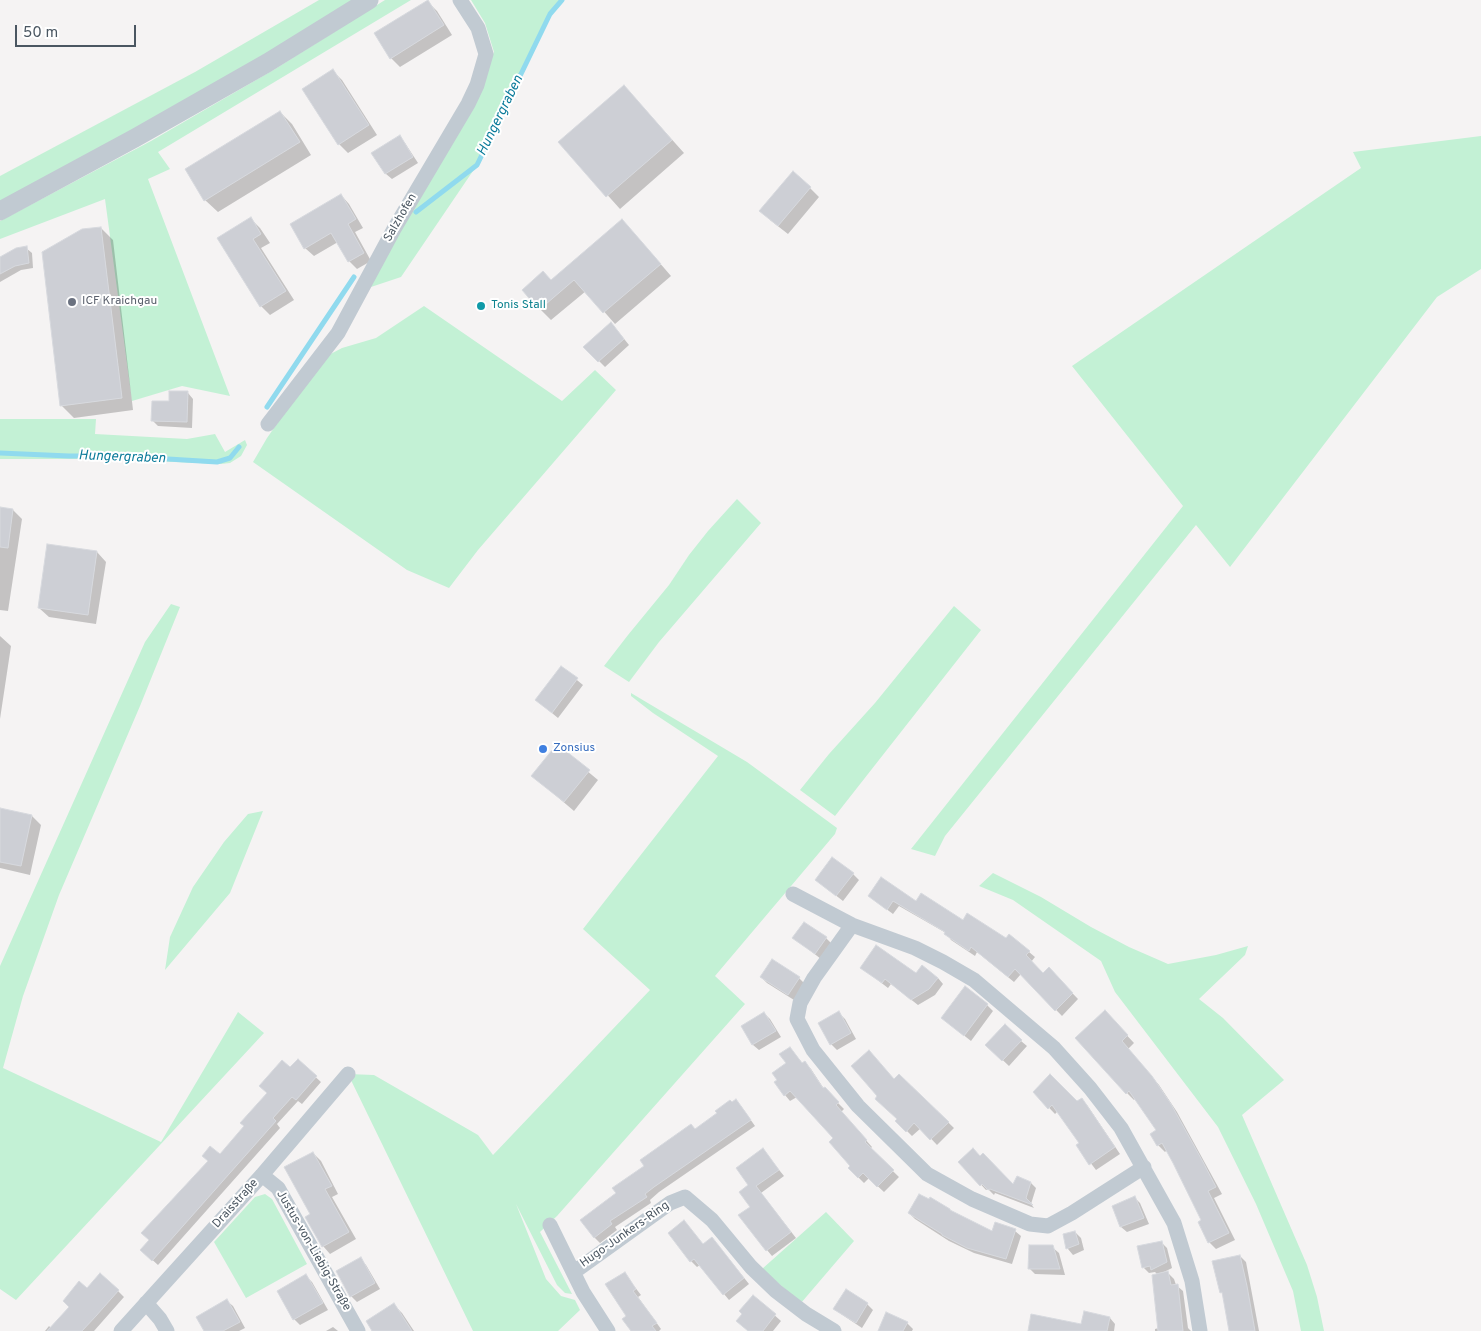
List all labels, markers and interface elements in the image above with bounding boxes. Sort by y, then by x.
scale bar [18,15,139,47]
text: 50 m [23,24,58,43]
water label: Hungergraben [474,73,528,159]
street label: Salzhofen [381,191,421,245]
place label: ICF Kraichgau [82,295,157,309]
marker: ICF Kraichgau [66,296,78,308]
place label: Tonis Stall [491,299,546,313]
marker: Tonis Stall [475,300,487,312]
water label: Hungergraben [78,448,166,468]
place label: Zonsius [553,742,595,756]
marker: Zonsius [537,743,549,755]
street label: Draisstraße [210,1177,262,1231]
street label: Justus-von-Liebig-Straße [273,1188,353,1314]
street label: Hugo-Junkers-Ring [578,1199,672,1271]

